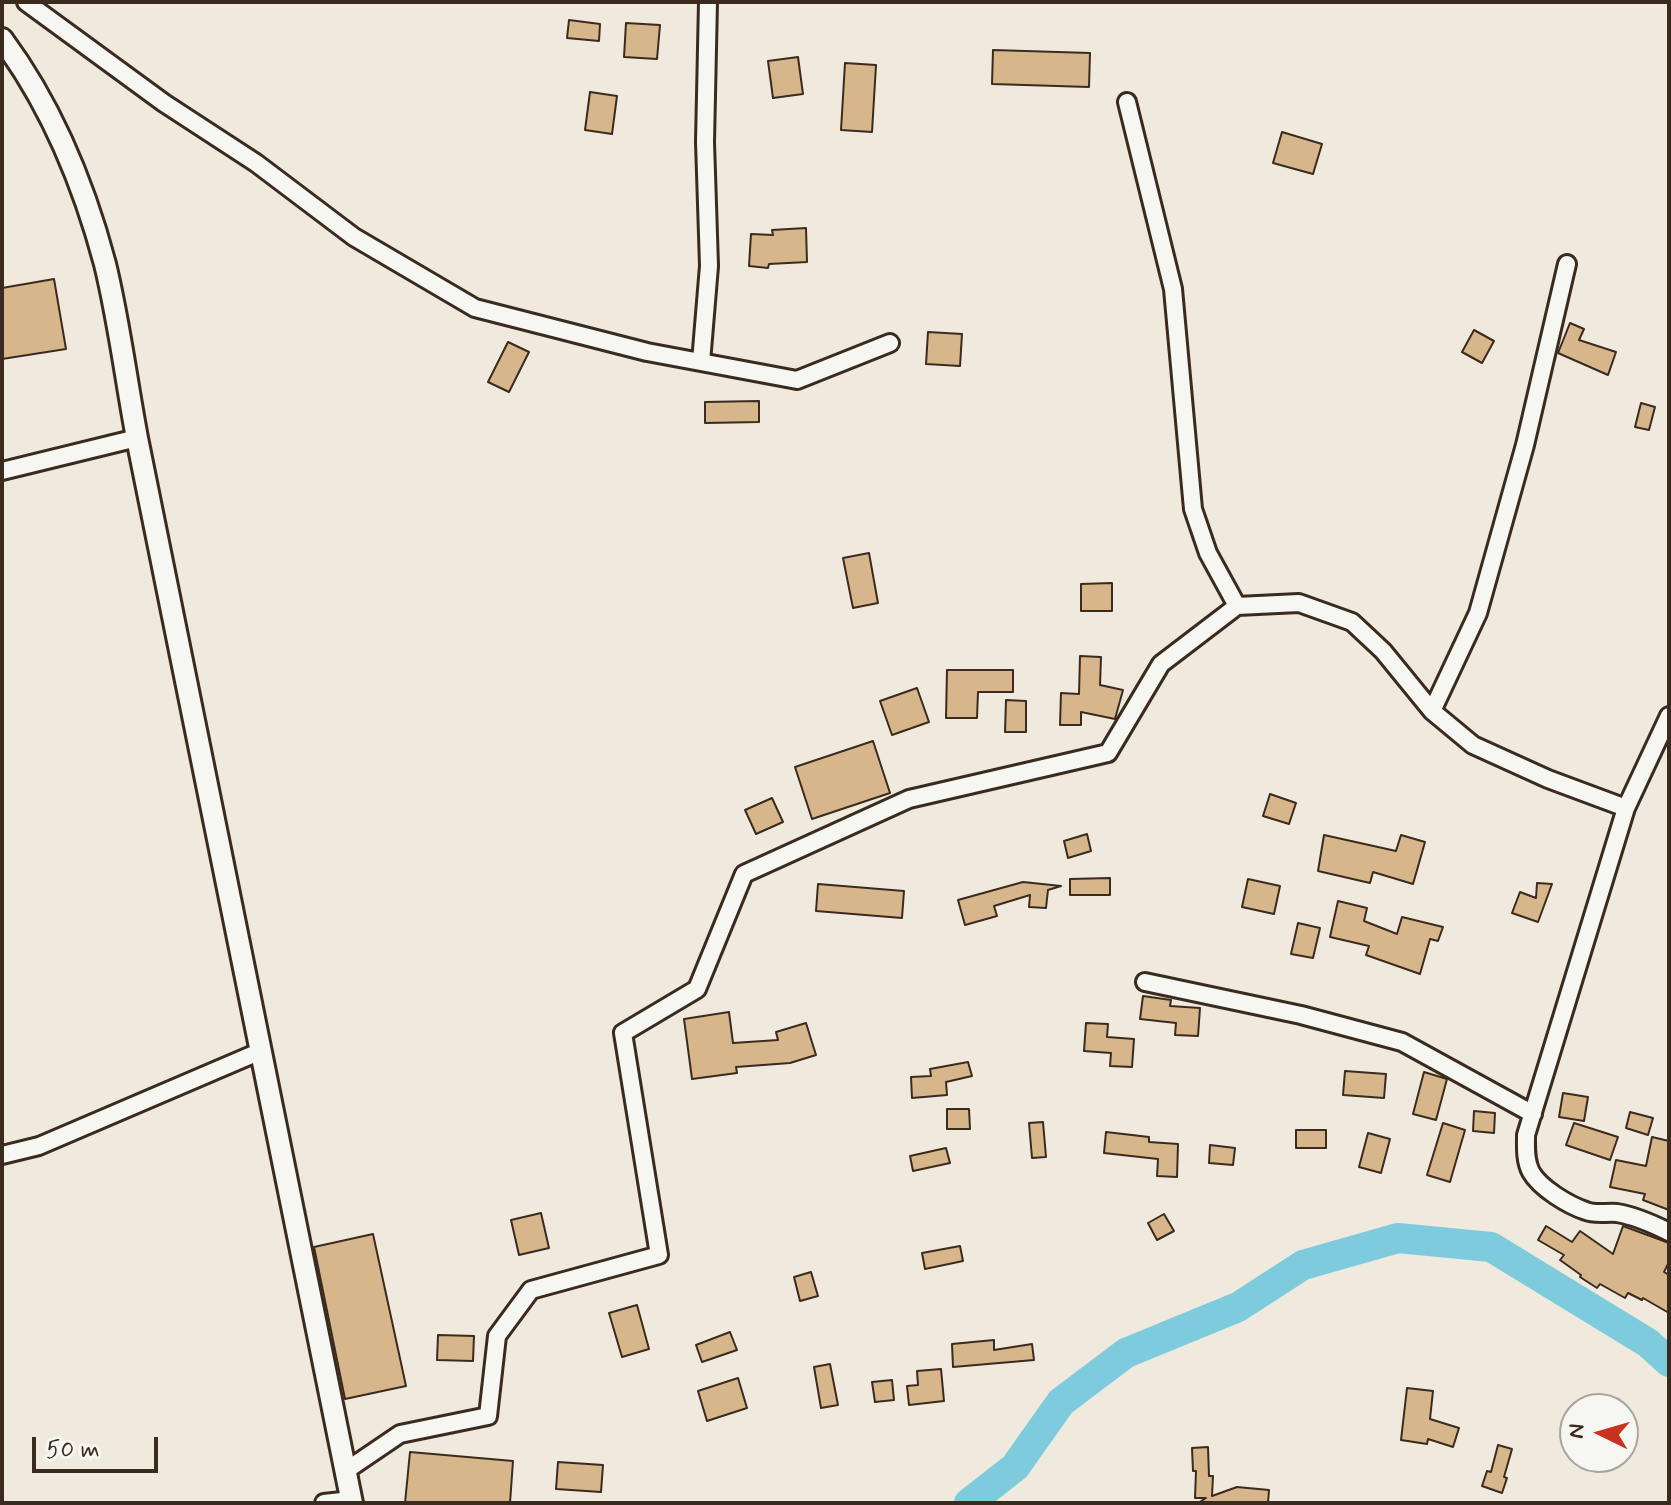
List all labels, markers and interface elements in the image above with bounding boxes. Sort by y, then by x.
north arrow [1559,1393,1639,1473]
scale bar [36,1421,162,1471]
text: N [1562,1423,1592,1440]
text: 50 m [46,1435,100,1466]

